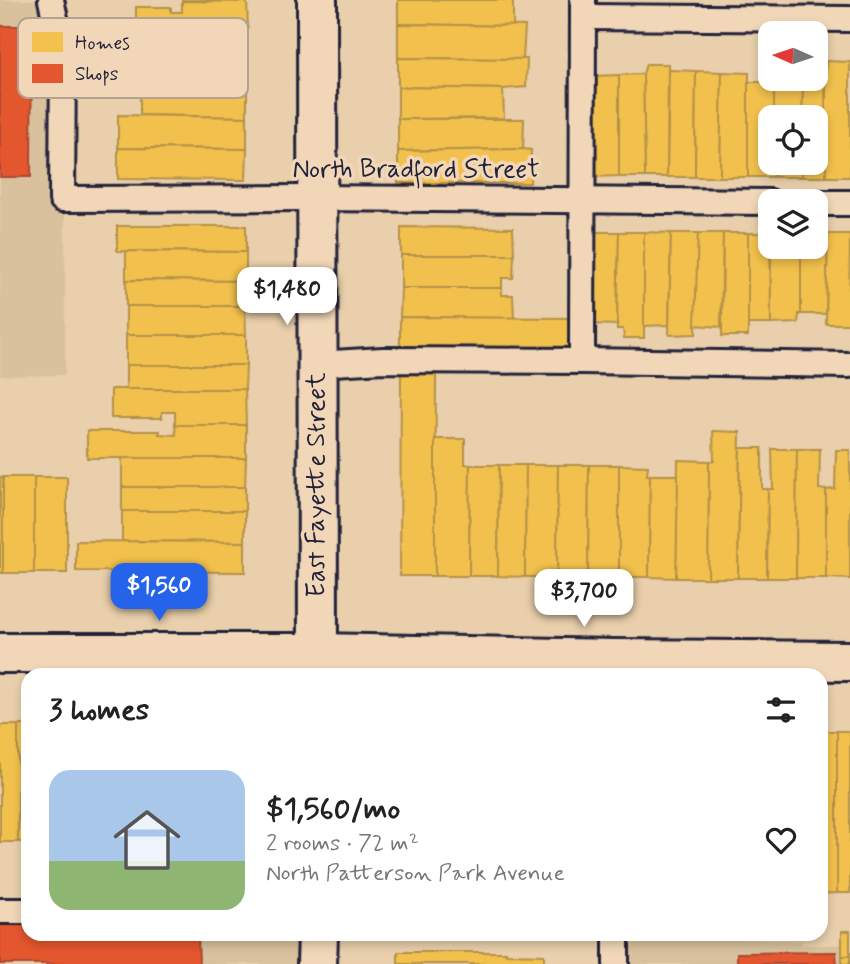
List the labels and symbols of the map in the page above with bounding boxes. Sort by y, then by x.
legend [18,18,248,98]
north arrow [758,21,828,91]
text: Homes [75,31,130,56]
text: Shops [75,62,118,87]
street label: North Bradford Street [292,153,540,189]
pin: $1,480 [230,268,344,327]
street label: East Fayette Street [300,373,334,597]
pin: $1,560 [102,564,216,623]
pin: $3,700 [527,570,641,629]

